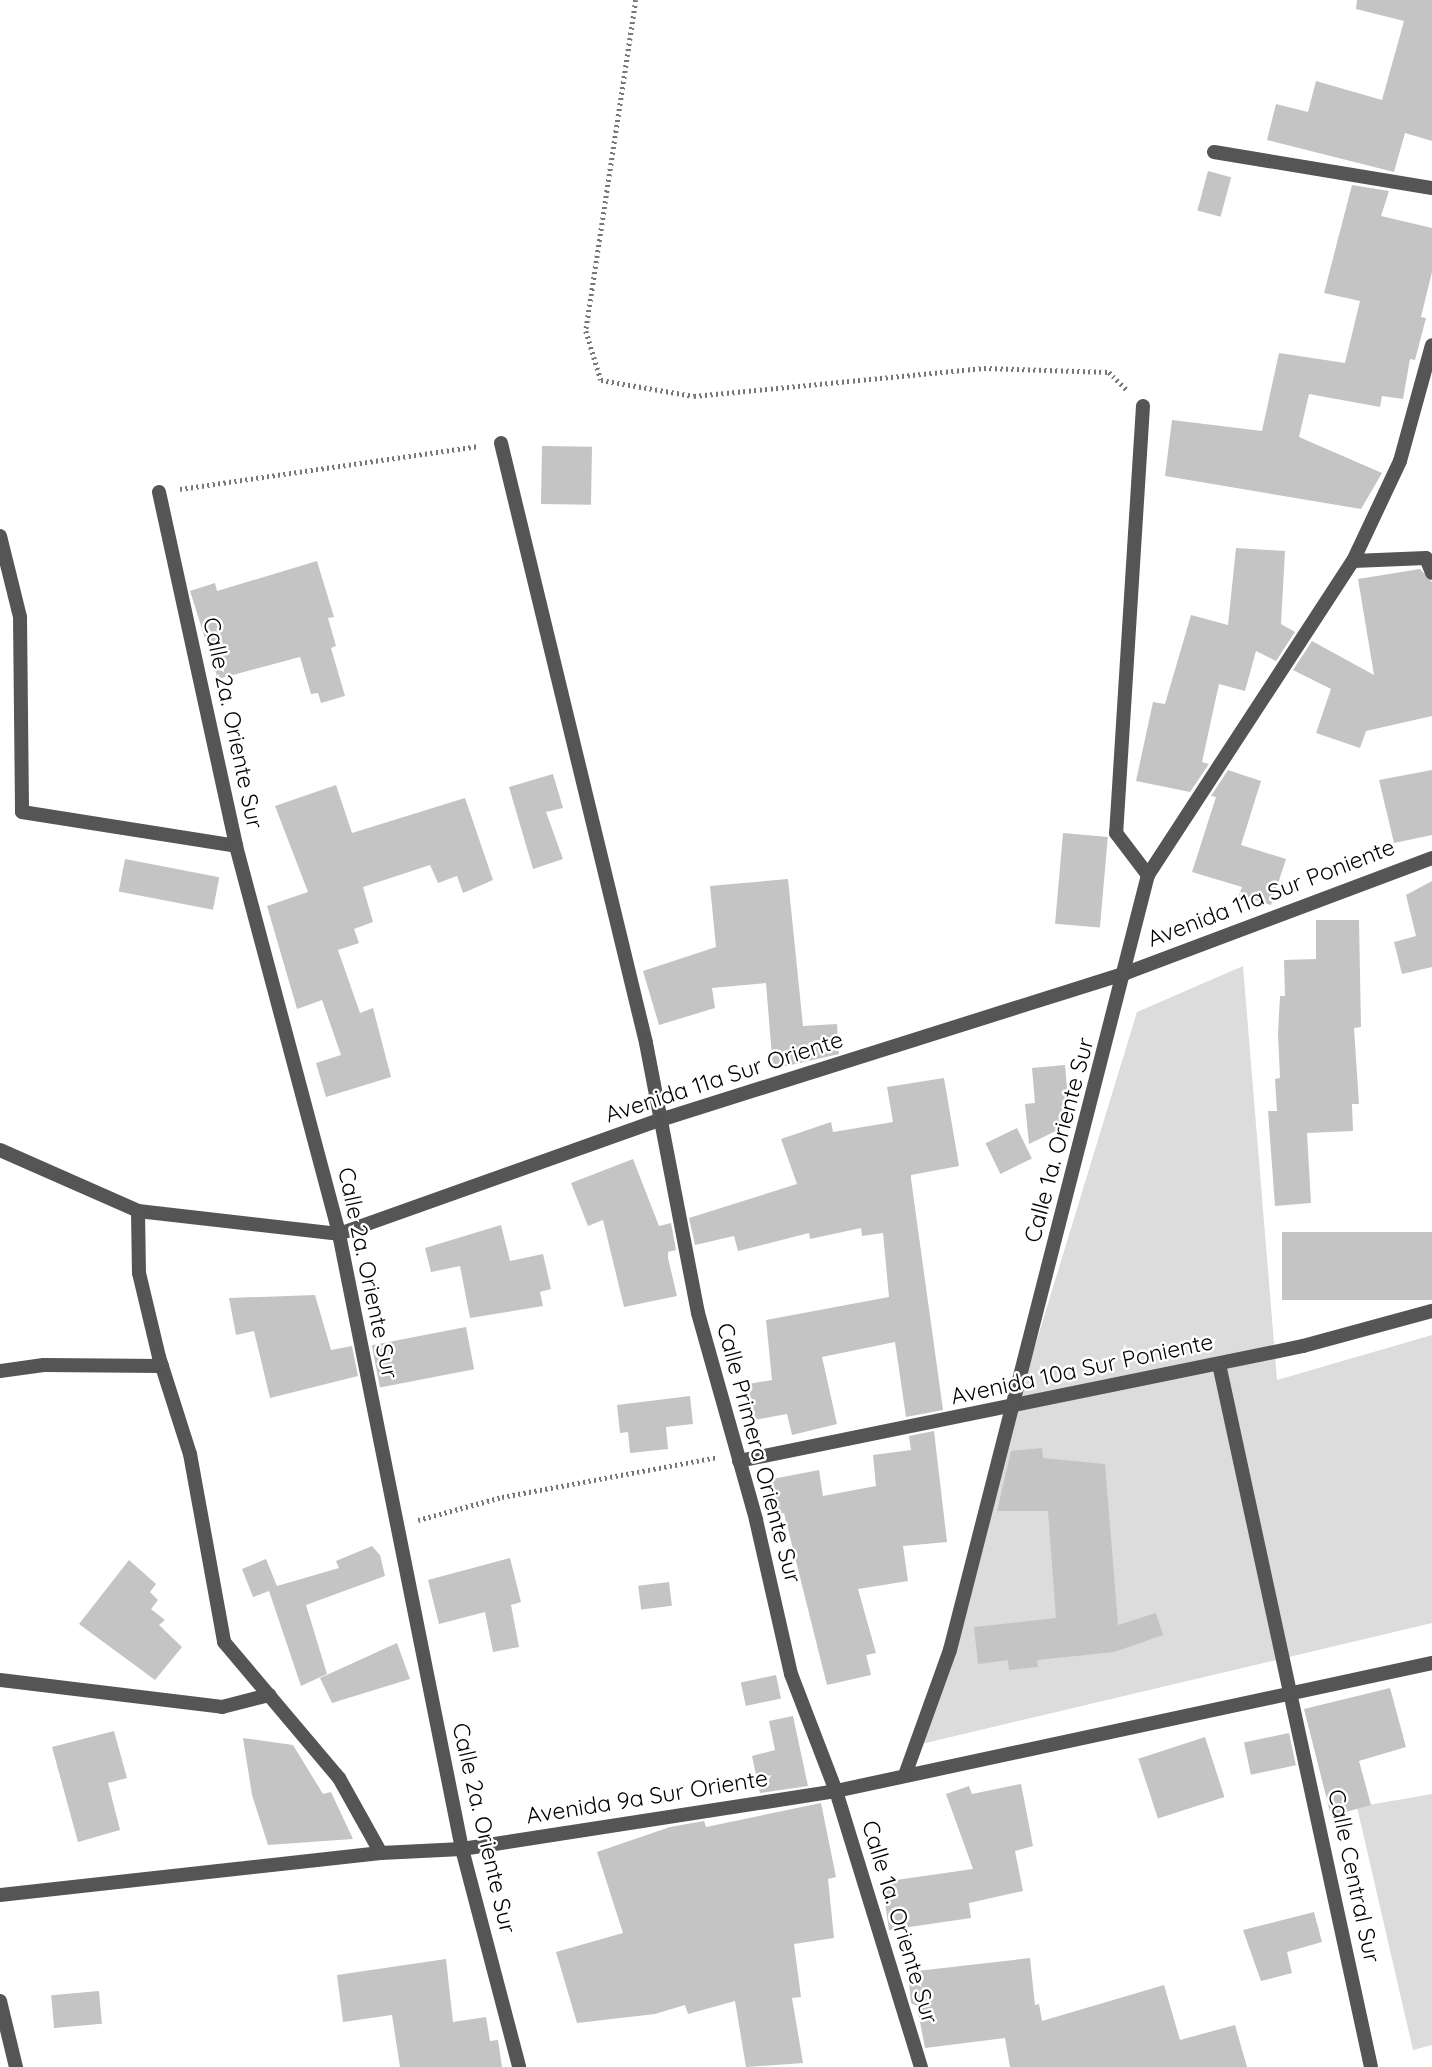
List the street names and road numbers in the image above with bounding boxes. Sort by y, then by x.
street label: Calle 2a. Oriente Sur [197,615,269,831]
street label: Avenida 11a Sur Poniente [1143,833,1399,953]
street label: Avenida 11a Sur Oriente [602,1025,846,1129]
street label: Calle 1a. Oriente Sur [1018,1035,1100,1245]
street label: Calle 2a. Oriente Sur [332,1165,404,1381]
street label: Calle Primera Oriente Sur [711,1320,807,1586]
street label: Avenida 10a Sur Poniente [948,1328,1216,1410]
street label: Calle 2a. Oriente Sur [446,1720,522,1936]
street label: Avenida 9a Sur Oriente [524,1764,770,1830]
street label: Calle Central Sur [1322,1787,1386,1965]
street label: Calle 1a. Oriente Sur [856,1817,944,2027]

